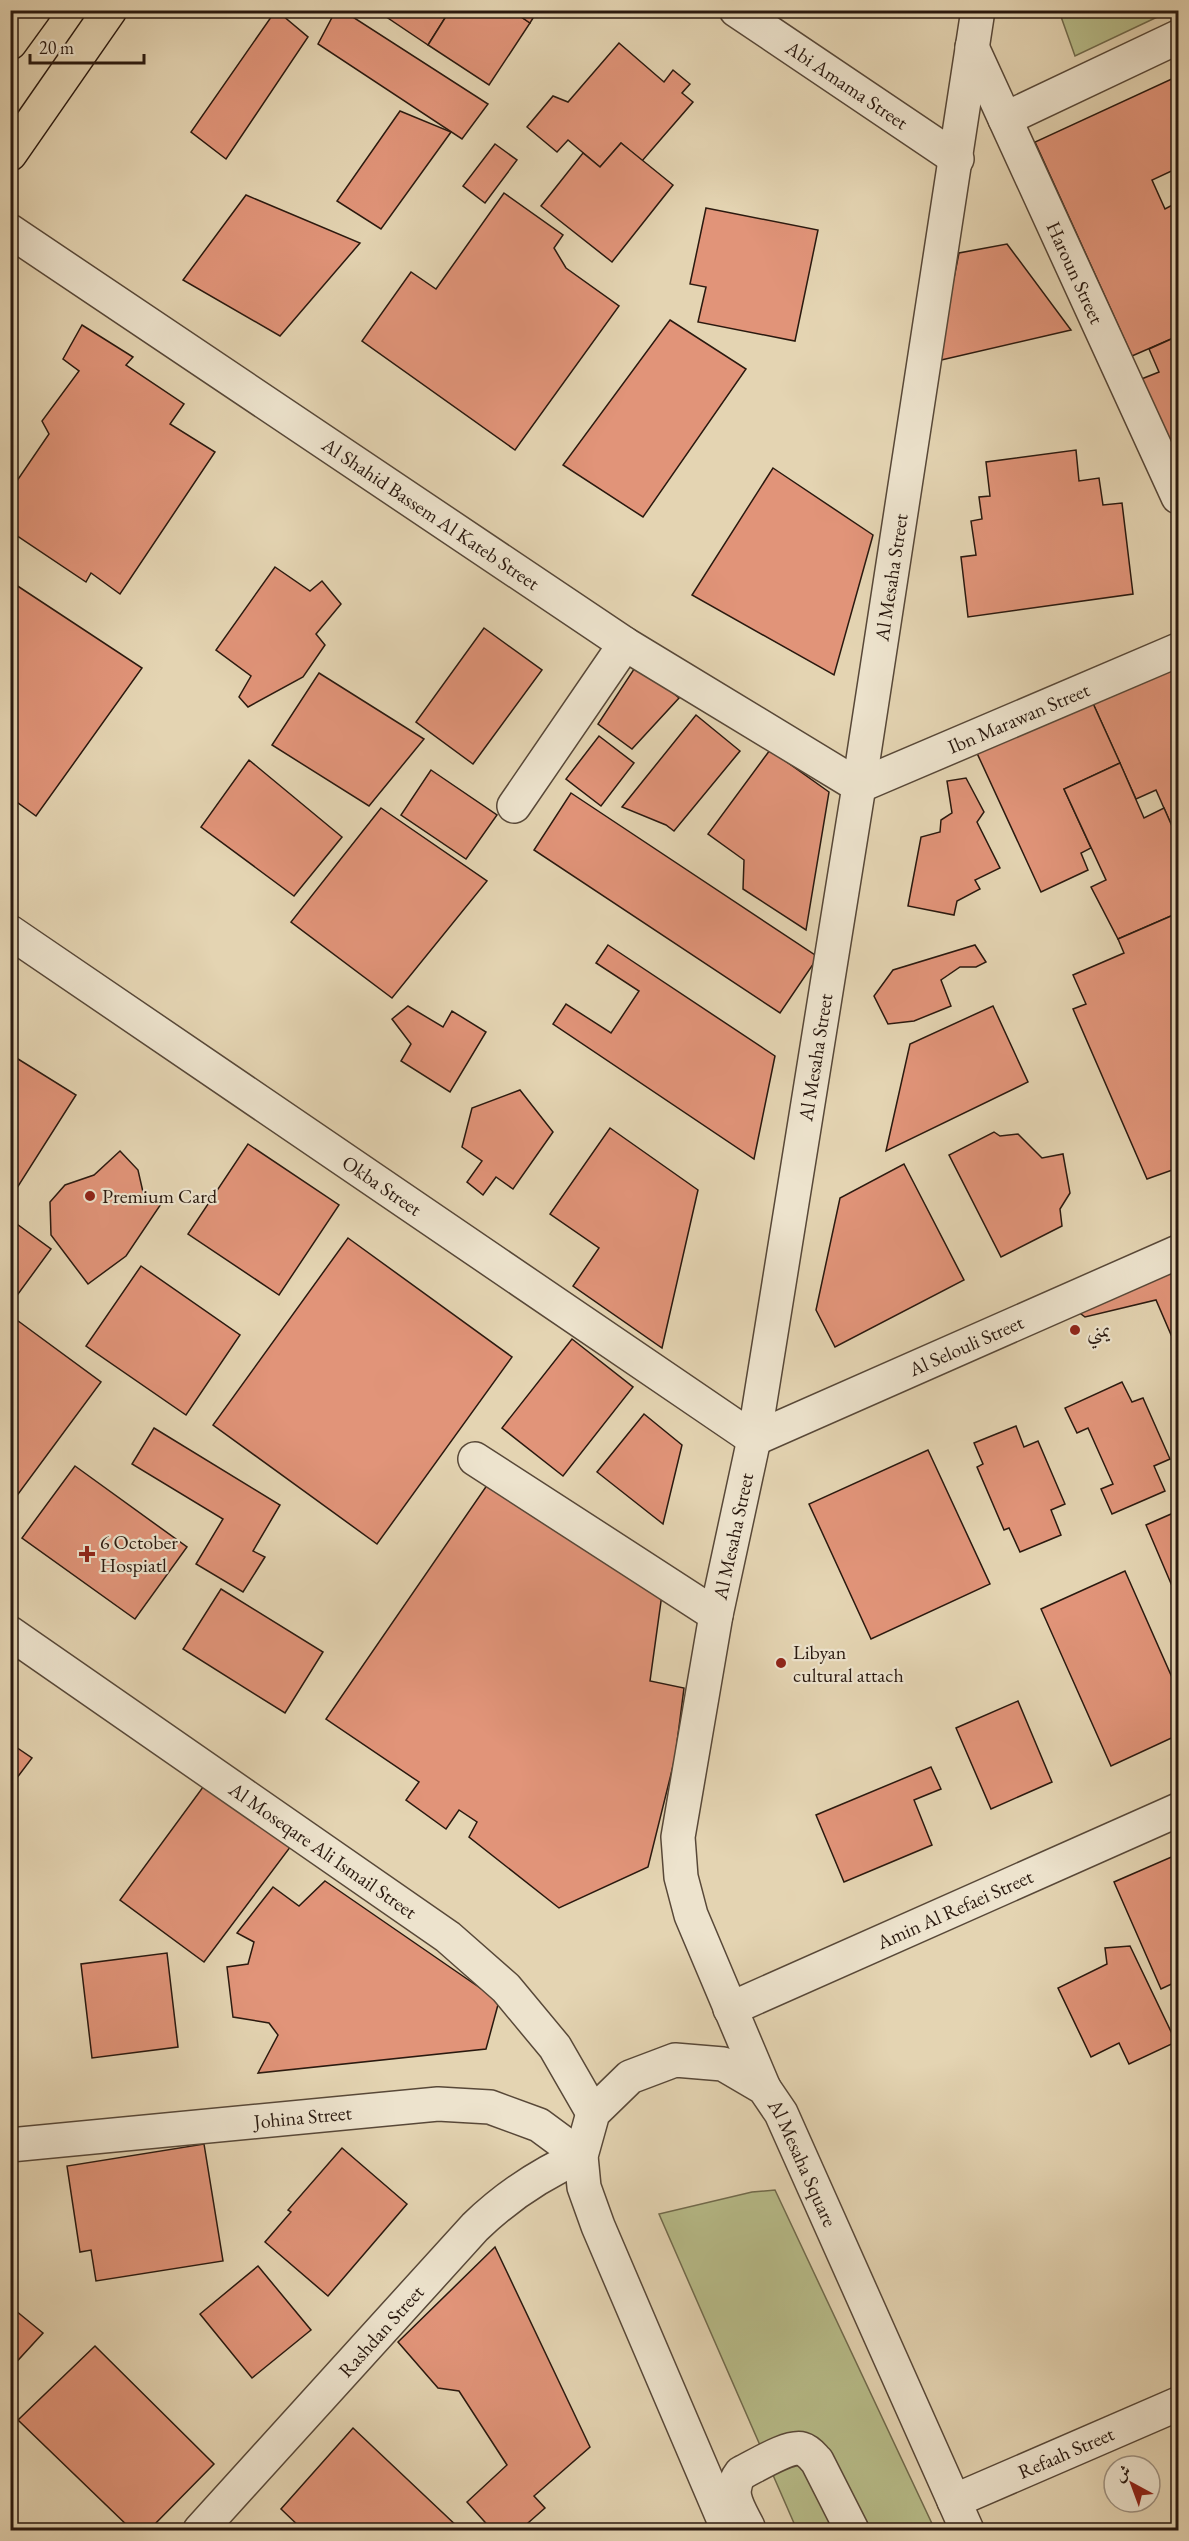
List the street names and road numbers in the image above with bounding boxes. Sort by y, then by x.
street label: Abi Amama Street [780,34,914,136]
street label: Haroun Street [1041,217,1110,329]
street label: Al Shahid Bassem Al Kateb Street [316,431,545,596]
street label: Al Mesaha Street [868,511,914,644]
street label: Ibn Marawan Street [944,676,1094,760]
street label: Al Mesaha Street [792,991,839,1124]
street label: Okba Street [337,1149,427,1222]
street label: Al Selouli Street [904,1309,1028,1383]
street label: Al Mesaha Street [706,1470,759,1603]
street label: Al Moseqare Ali Ismail Street [223,1775,423,1925]
street label: Amin Al Refaei Street [872,1863,1038,1956]
street label: Al Mesaha Square [762,2093,843,2231]
street label: Johina Street [251,2099,353,2135]
street label: Rashdan Street [333,2279,430,2383]
street label: Refaah Street [1014,2420,1119,2485]

